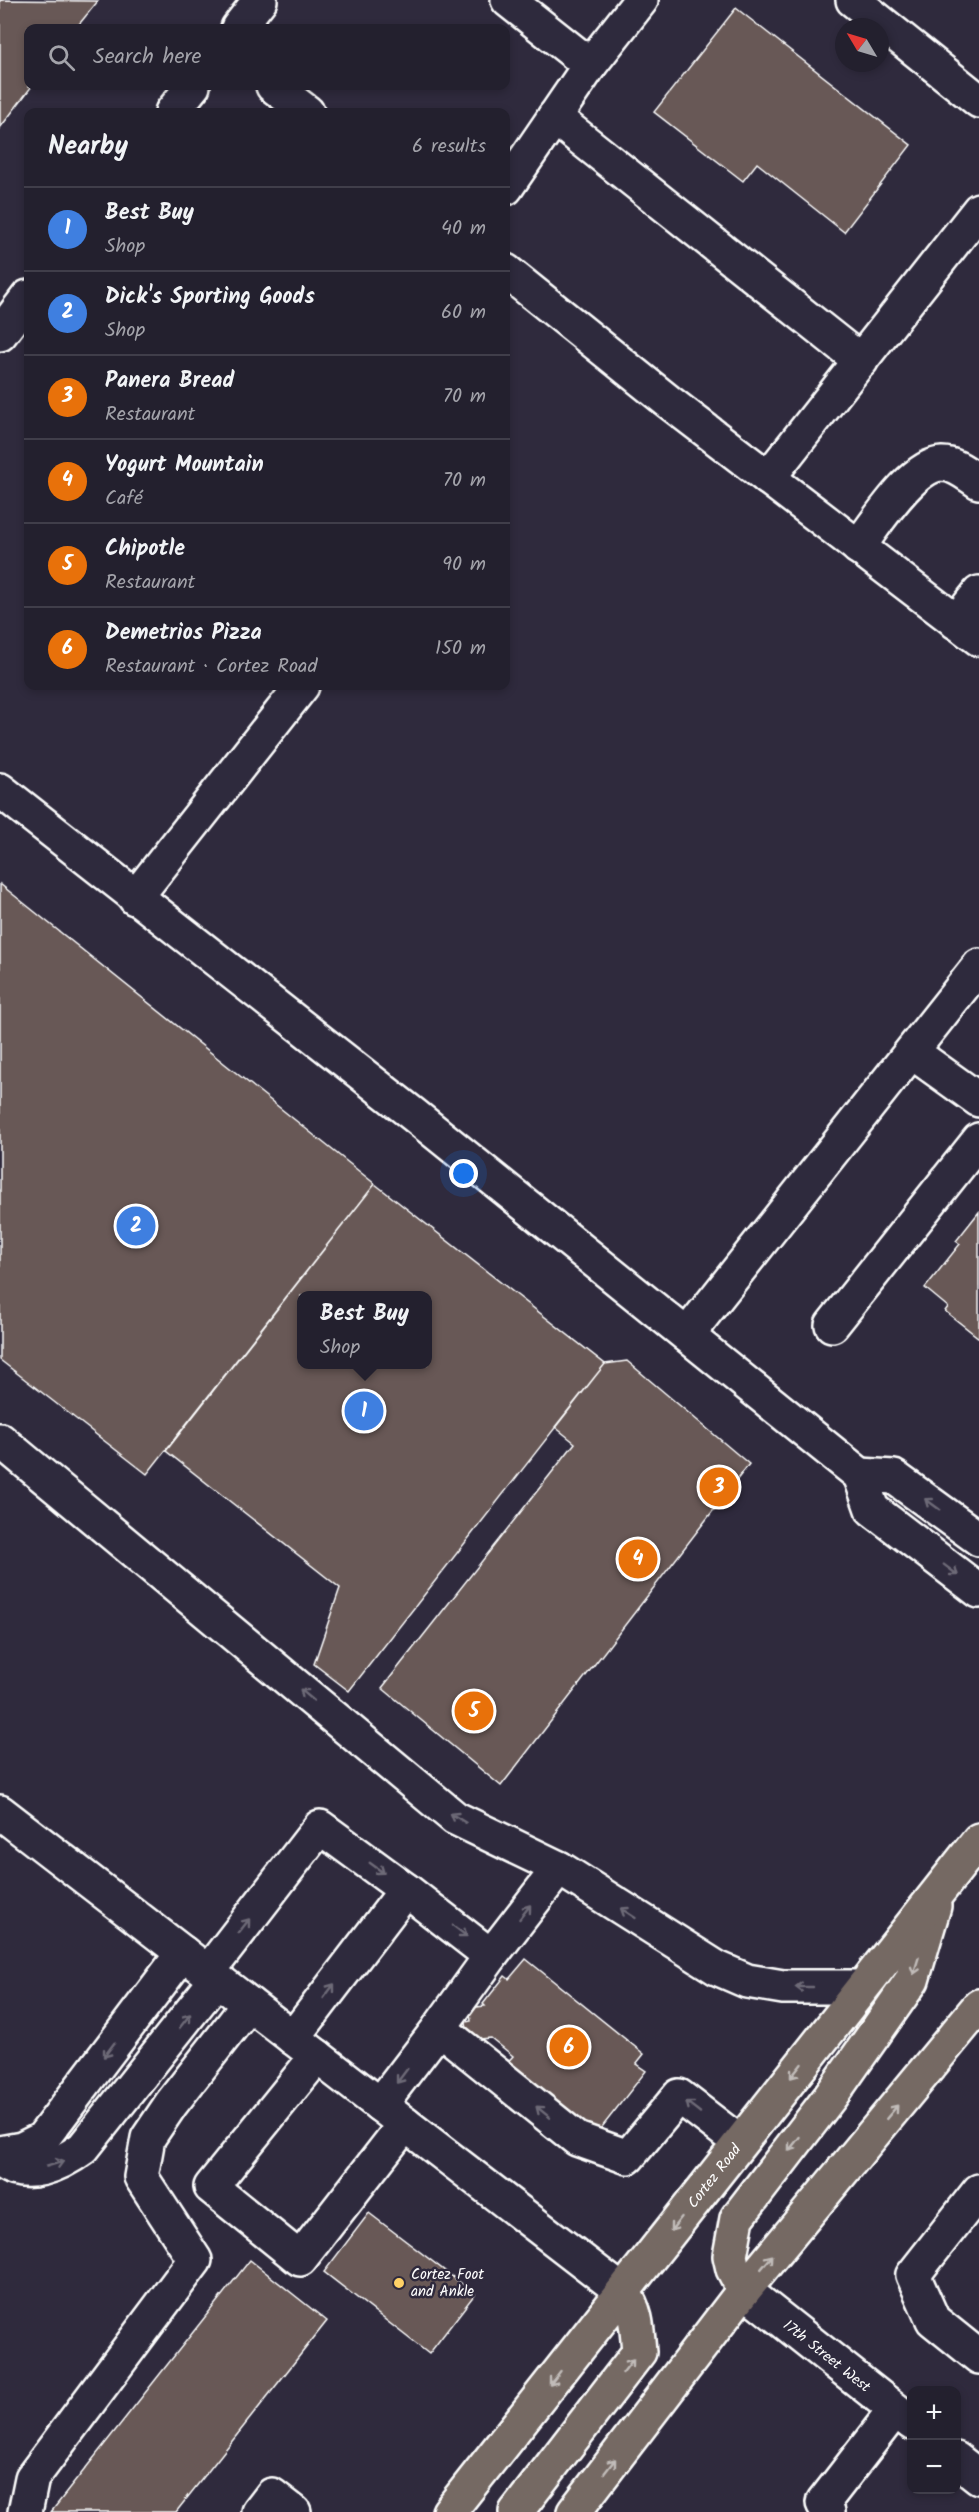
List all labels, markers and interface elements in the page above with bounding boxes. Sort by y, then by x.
north arrow [835,18,889,72]
search box [24,24,510,90]
text: Search here [93,40,201,75]
icon: search [45,41,78,74]
text: Nearby [48,126,128,168]
text: 6 results [412,131,486,163]
text: Best Buy [105,196,194,231]
text: 1 [64,213,71,245]
text: 40 m [441,213,486,245]
text: Shop [105,231,145,263]
text: Dick's Sporting Goods [105,280,315,315]
text: 2 [62,297,73,329]
text: 60 m [441,297,486,329]
text: Shop [105,315,145,347]
text: Panera Bread [105,364,234,399]
text: 3 [62,381,73,413]
text: 70 m [443,381,486,413]
text: Restaurant [105,399,195,431]
text: Yogurt Mountain [105,448,264,483]
text: 4 [62,465,73,497]
text: 70 m [443,465,486,497]
text: Café [105,483,143,515]
text: Chipotle [105,532,185,567]
text: 5 [62,549,73,581]
text: 90 m [442,549,486,581]
text: Restaurant [105,567,195,599]
text: Demetrios Pizza [105,616,262,651]
text: 6 [62,633,73,665]
text: 150 m [435,633,486,665]
text: Restaurant · Cortez Road [105,651,317,683]
your location [449,1159,478,1188]
pin: 2 [116,1204,156,1248]
popup [297,1291,432,1369]
text: Best Buy [320,1297,409,1332]
text: Shop [320,1332,360,1364]
pin: 1 [344,1388,384,1434]
pin: 3 [700,1464,738,1510]
one-way arrow [924,1498,940,1510]
pin: 4 [618,1536,658,1582]
one-way arrow [942,1564,958,1576]
one-way arrow [299,1688,315,1701]
pin: 5 [454,1688,494,1734]
one-way arrow [449,1811,466,1824]
one-way arrow [369,1862,385,1875]
one-way arrow [518,1905,531,1921]
one-way arrow [619,1906,636,1919]
one-way arrow [238,1918,251,1934]
one-way arrow [451,1925,467,1938]
one-way arrow [910,1956,921,1975]
one-way arrow [794,1981,814,1993]
one-way arrow [323,1984,335,2000]
one-way arrow [178,2014,191,2030]
pin: 6 [550,2024,588,2070]
one-way arrow [103,2041,116,2057]
one-way arrow [789,2062,802,2078]
one-way arrow [396,2068,409,2084]
one-way arrow [685,2100,701,2113]
one-way arrow [535,2105,551,2118]
one-way arrow [885,2105,899,2120]
one-way arrow [787,2135,800,2151]
street label: Cortez Road [682,2139,748,2214]
one-way arrow [45,2158,64,2169]
one-way arrow [669,2216,682,2232]
one-way arrow [761,2254,774,2270]
place label: Cortez Foot and Ankle [411,2263,484,2304]
marker: Cortez Foot and Ankle [392,2276,406,2290]
street label: 17th Street West [777,2314,876,2399]
one-way arrow [622,2358,634,2374]
one-way arrow [549,2369,562,2385]
map controls [907,2386,961,2494]
button: + [907,2386,961,2440]
button: − [907,2440,961,2494]
one-way arrow [604,2458,617,2474]

